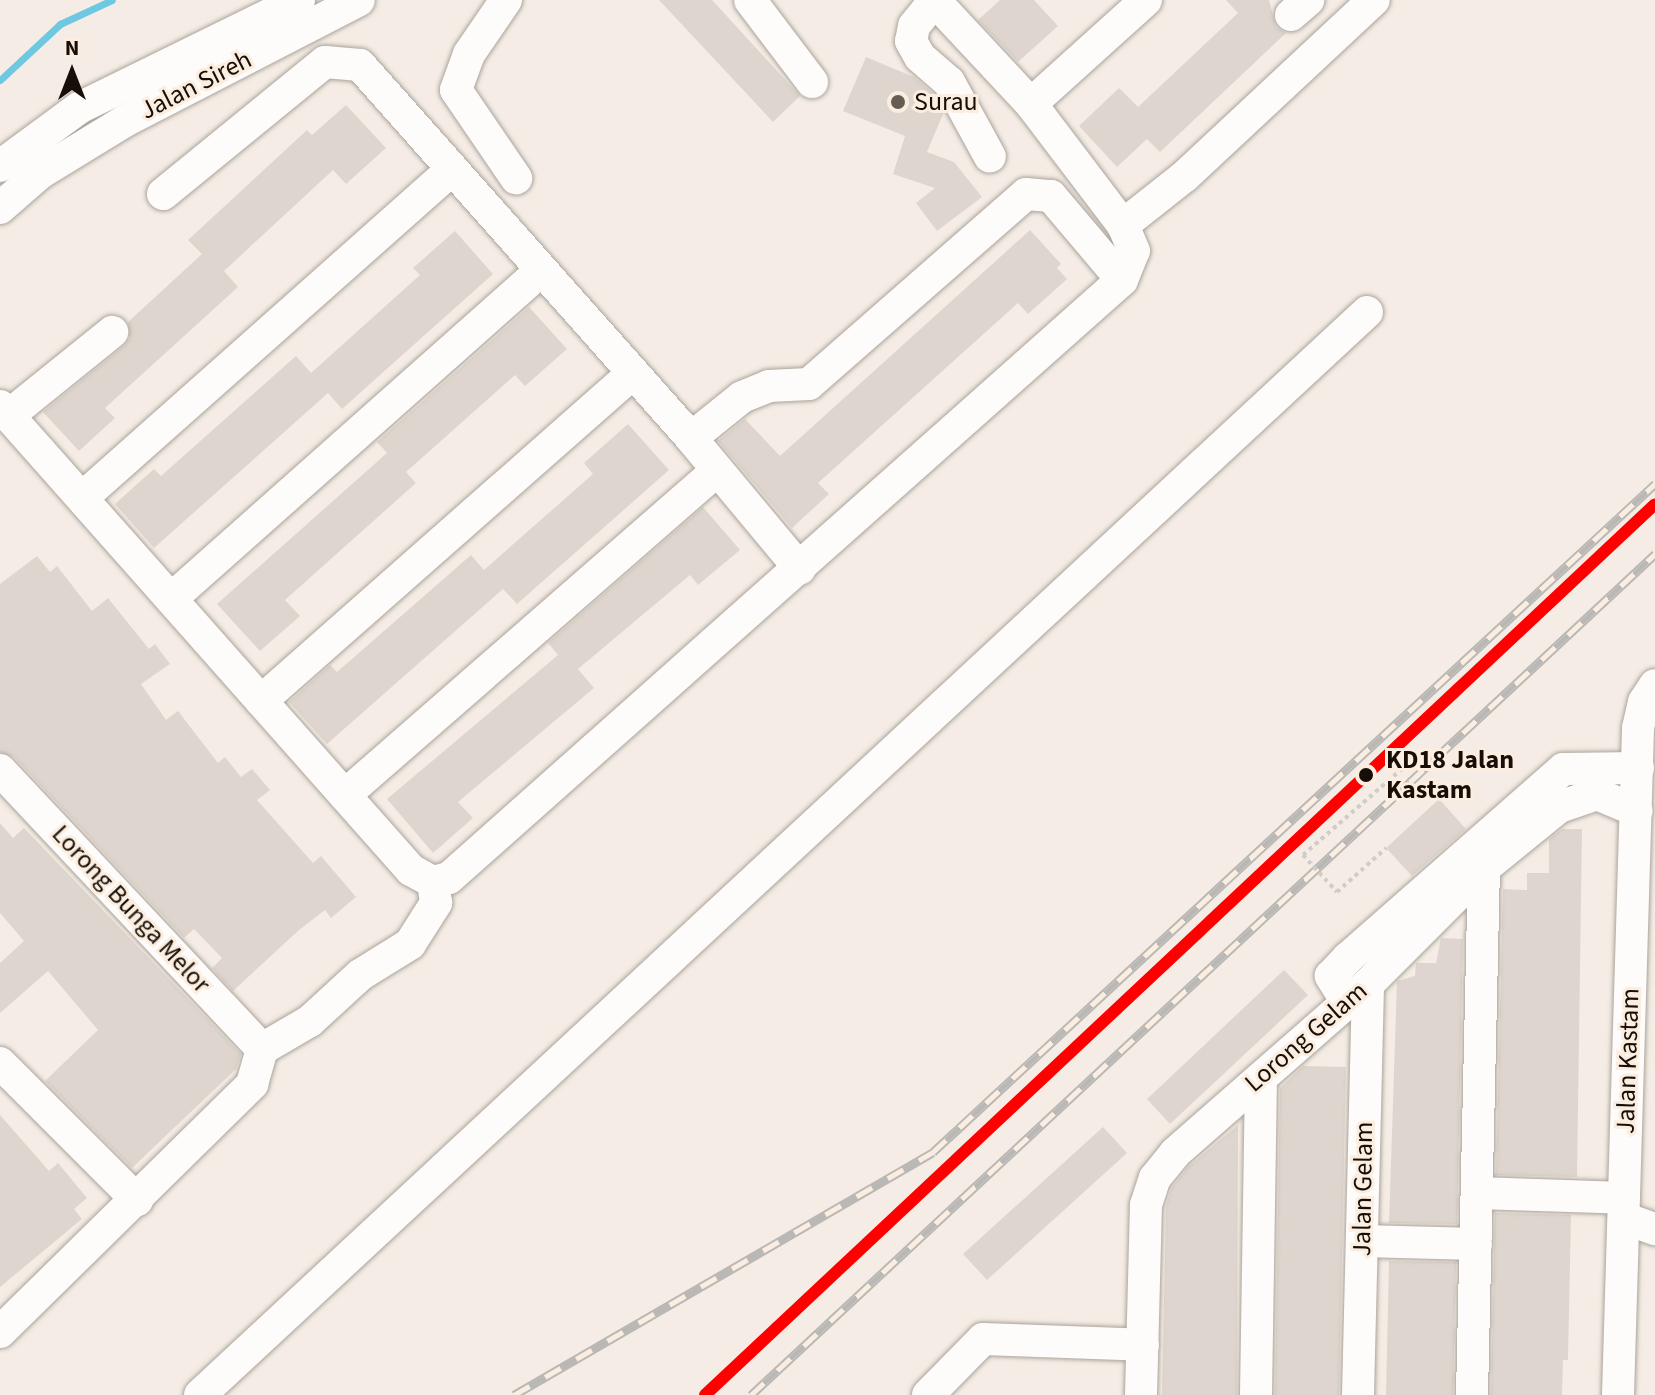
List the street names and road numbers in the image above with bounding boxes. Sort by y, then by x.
street label: Jalan Sireh [135,44,257,126]
street label: Lorong Bunga Melor [45,819,217,999]
street label: Lorong Gelam [1238,975,1374,1099]
street label: Jalan Kastam [1610,987,1646,1135]
street label: Jalan Gelam [1346,1121,1380,1257]

